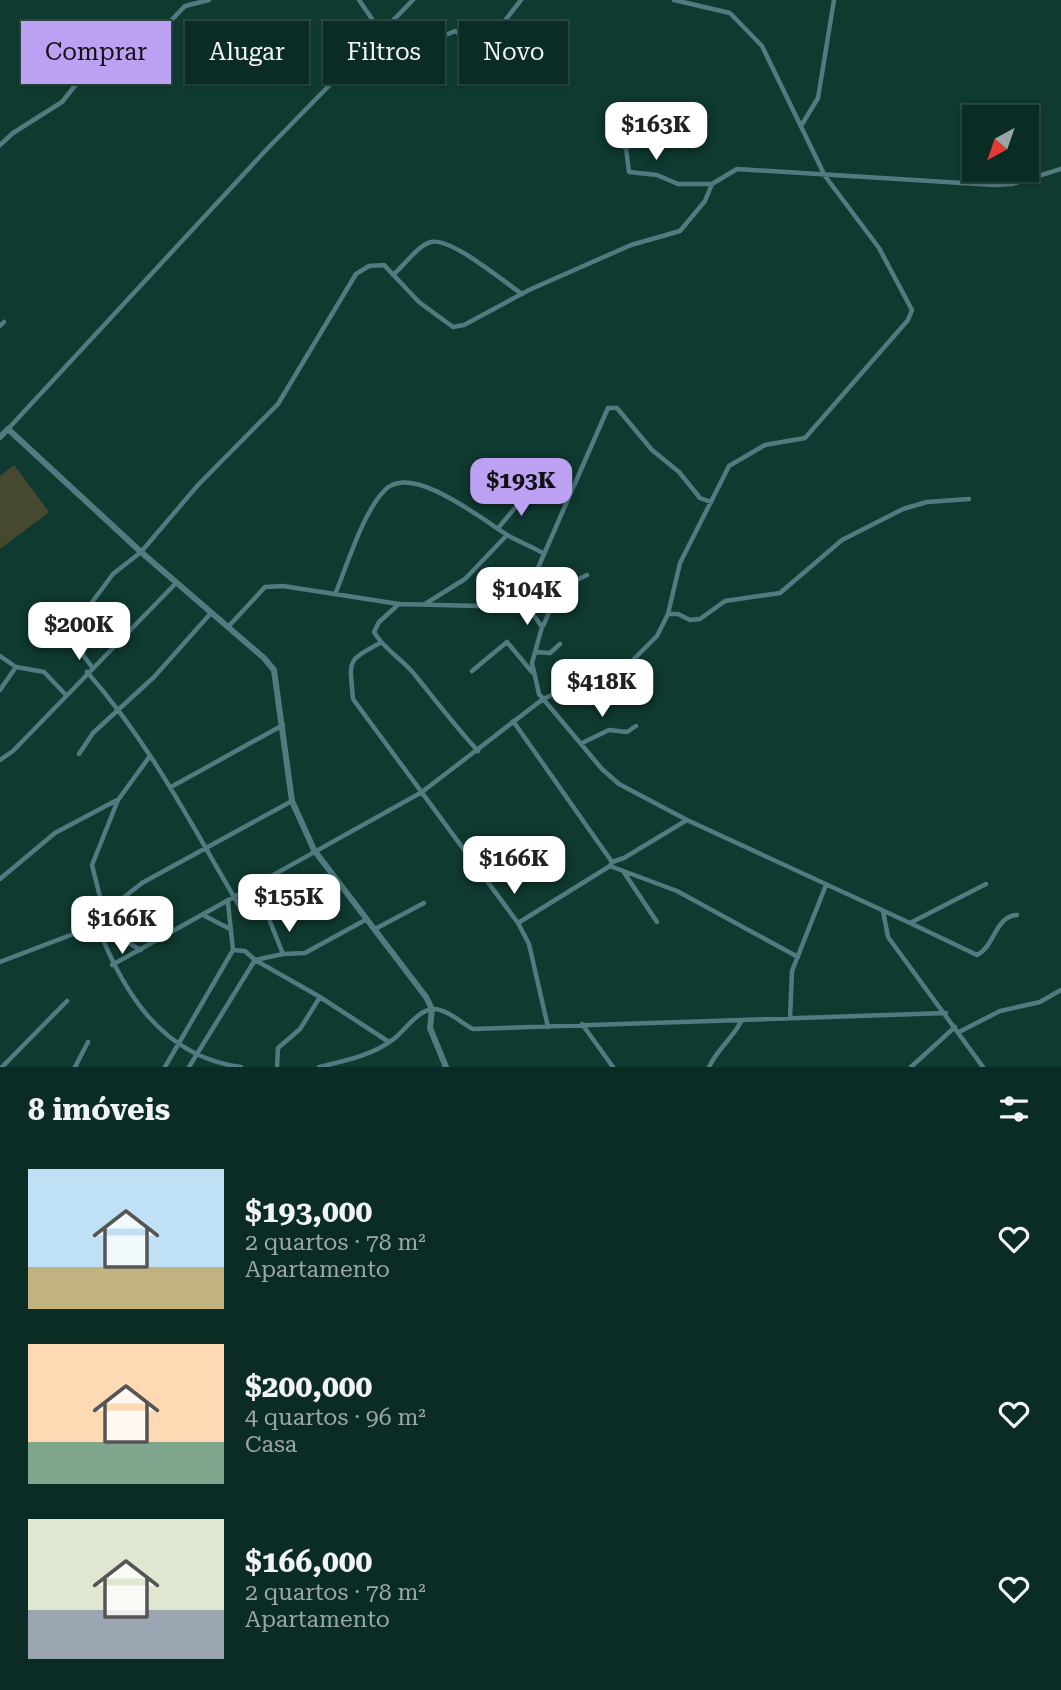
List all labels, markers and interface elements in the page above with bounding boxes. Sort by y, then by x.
chip: Comprar [21,21,171,84]
chip: Alugar [185,21,309,84]
chip: Filtros [323,21,445,84]
chip: Novo [459,21,568,84]
pin: $163K [607,102,705,162]
north arrow [962,105,1040,182]
map controls [962,105,1039,182]
text: $163K [621,111,691,138]
pin: $193K [472,458,570,518]
text: $193K [486,467,556,494]
pin: $104K [478,568,576,627]
text: $104K [492,576,562,603]
pin: $200K [30,602,128,662]
text: $200K [44,611,114,638]
pin: $418K [553,660,651,719]
text: $418K [567,668,637,695]
pin: $166K [465,836,563,896]
text: $166K [479,845,549,872]
pin: $155K [240,874,338,934]
text: $155K [254,883,324,910]
pin: $166K [73,897,171,956]
text: $166K [87,905,157,932]
icon: filters [995,1090,1033,1128]
text: 8 imóveis [28,1092,170,1127]
text: $193,000 [245,1194,372,1229]
icon: home [84,1197,168,1281]
icon: heart [995,1220,1033,1258]
text: 2 quartos · 78 m² [245,1229,426,1256]
text: Apartamento [245,1256,390,1283]
text: $200,000 [245,1369,372,1404]
icon: home [84,1372,168,1456]
icon: heart [995,1395,1033,1433]
text: 4 quartos · 96 m² [245,1404,426,1431]
text: Casa [245,1431,297,1458]
text: $166,000 [245,1544,372,1579]
icon: home [84,1547,168,1631]
icon: heart [995,1570,1033,1608]
text: 2 quartos · 78 m² [245,1579,426,1606]
text: Apartamento [245,1606,390,1633]

